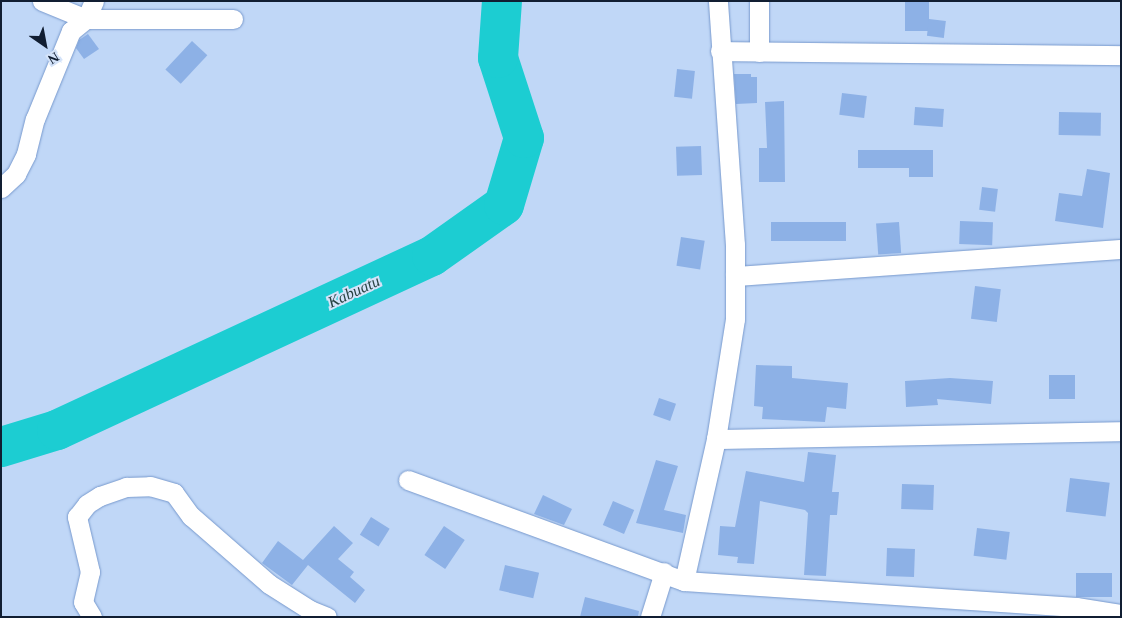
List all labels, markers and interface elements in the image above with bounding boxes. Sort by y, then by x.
north arrow [20,20,70,70]
text: N [45,49,62,67]
water label: Kabuatu [325,272,383,312]

